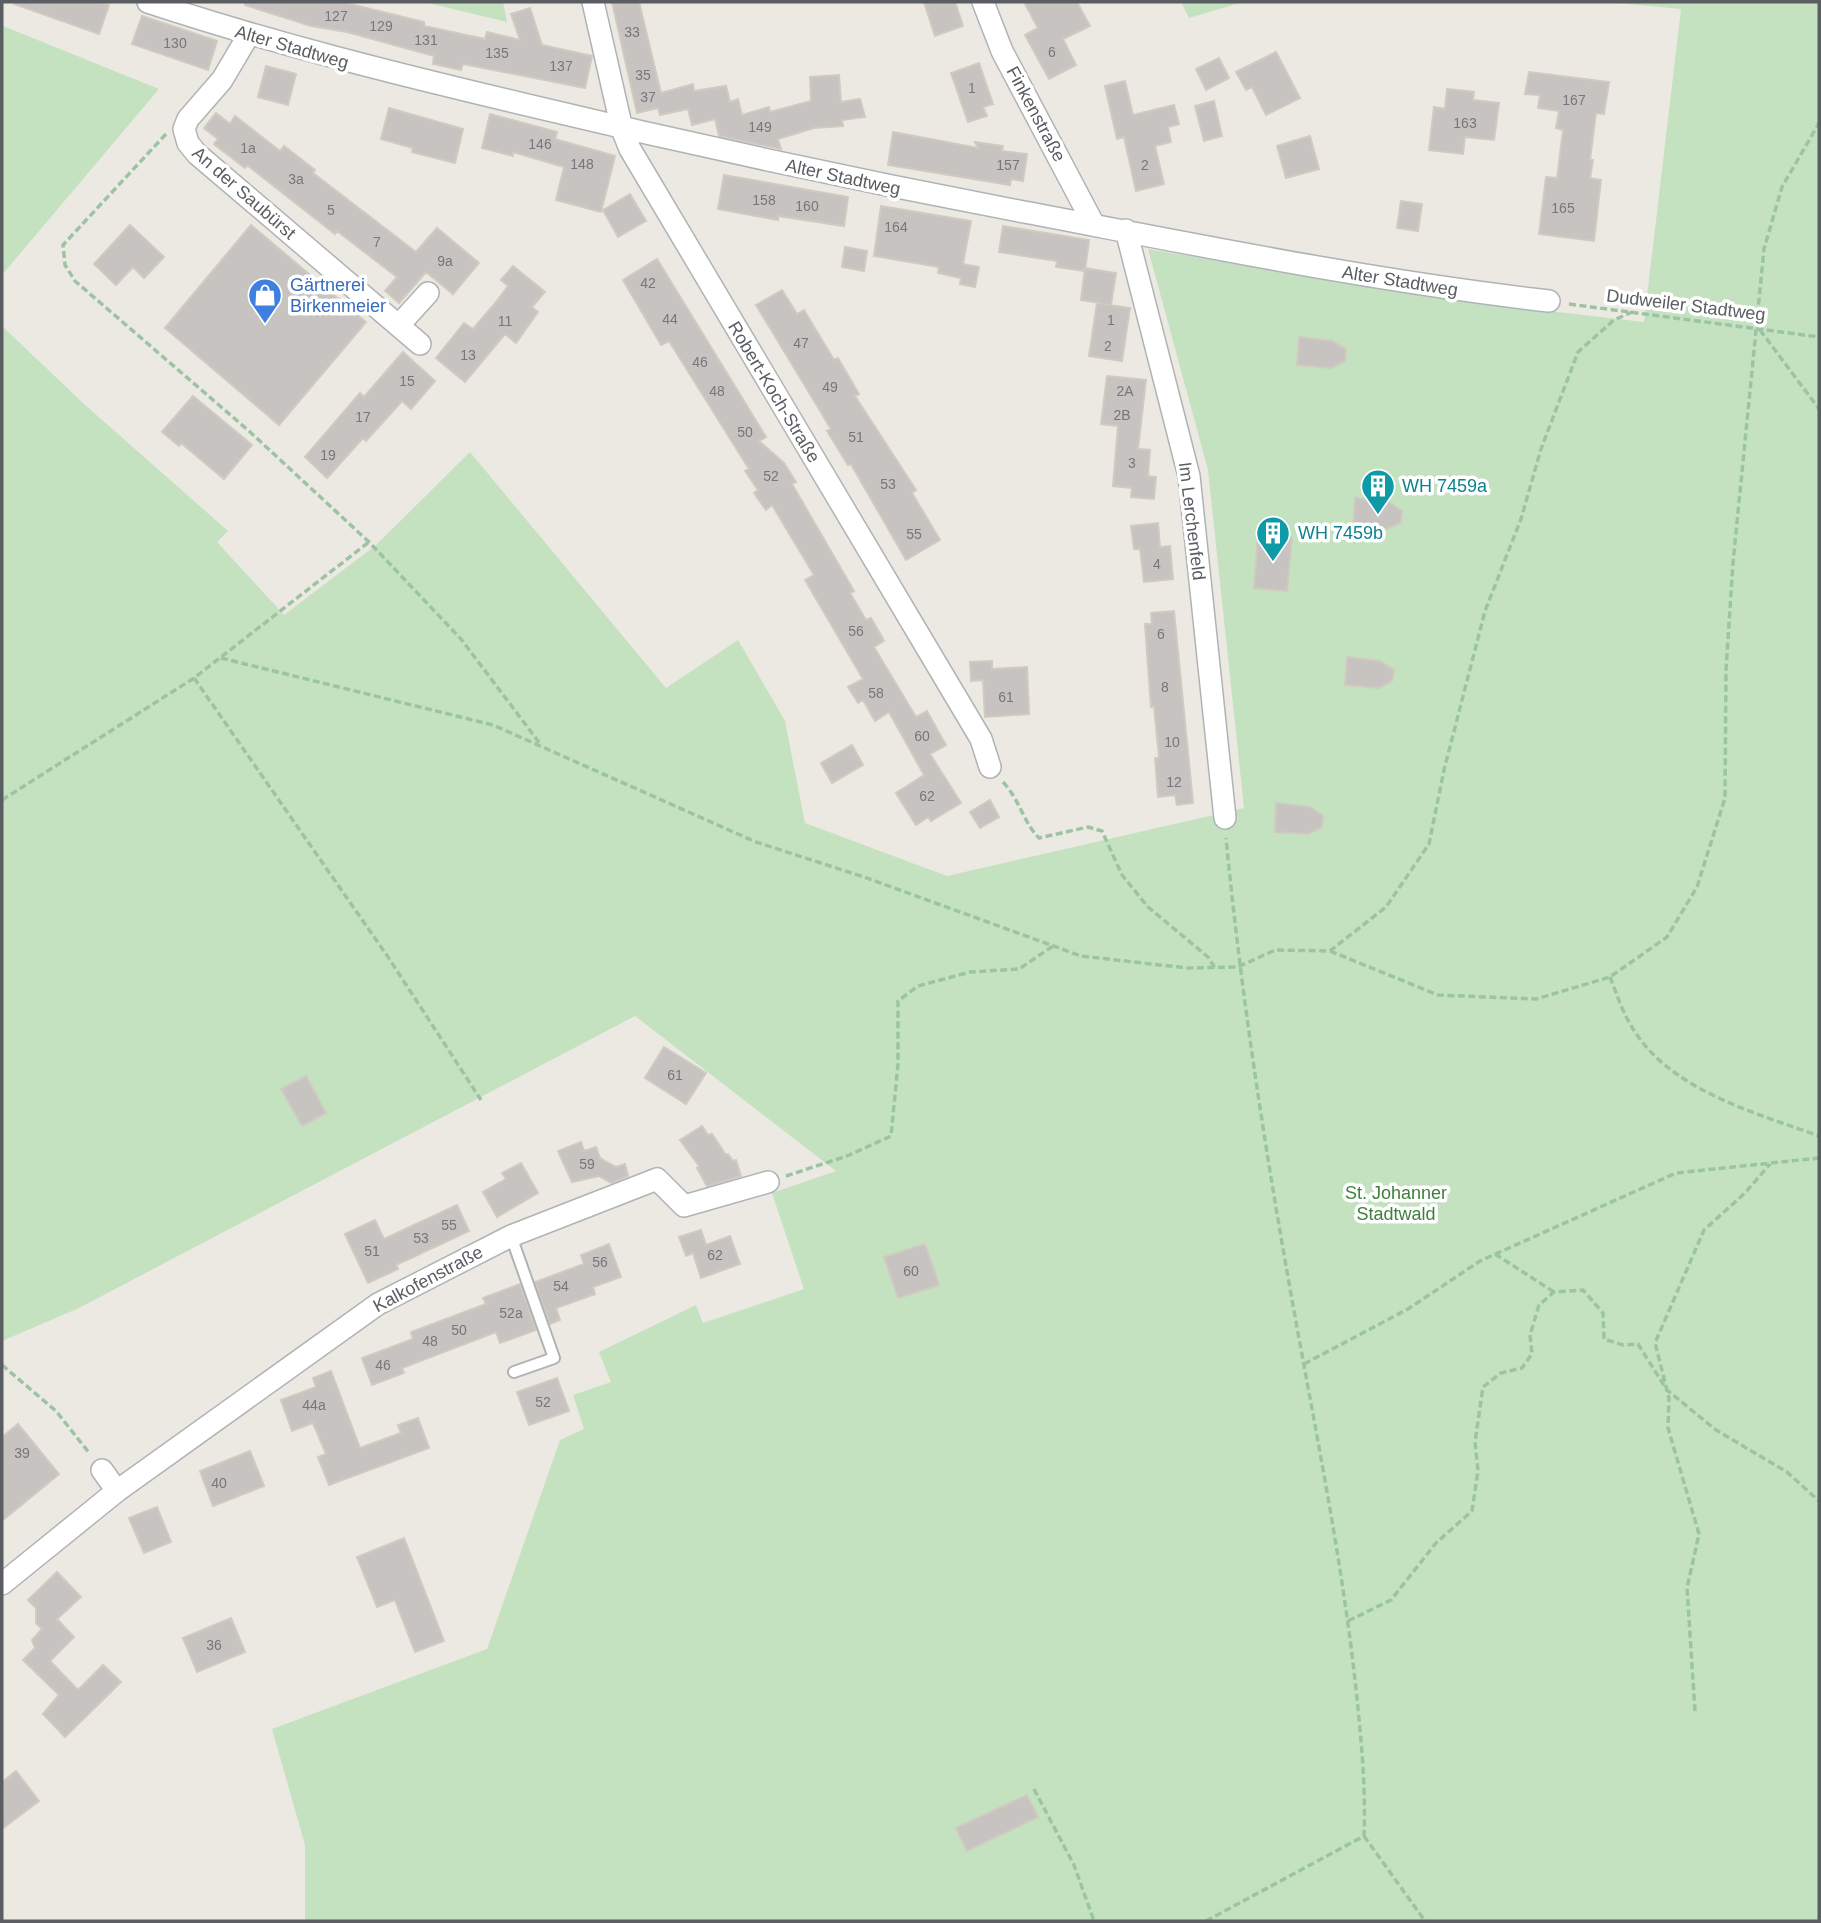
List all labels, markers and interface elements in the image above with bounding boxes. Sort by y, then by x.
house number: 127 [324,8,348,24]
house number: 129 [369,18,393,34]
street label: Alter Stadtweg [233,21,351,73]
house number: 33 [624,24,640,40]
house number: 131 [414,32,438,48]
house number: 130 [163,35,187,51]
house number: 6 [1048,44,1056,60]
house number: 135 [485,45,509,61]
house number: 137 [549,58,573,74]
street label: Finkenstraße [1003,63,1069,165]
house number: 35 [635,67,651,83]
house number: 1 [968,80,976,96]
house number: 37 [640,89,656,105]
house number: 167 [1562,92,1586,108]
house number: 163 [1453,115,1477,131]
house number: 149 [748,119,772,135]
house number: 146 [528,136,552,152]
house number: 1a [240,140,256,156]
street label: An der Saubürst [188,143,300,243]
street label: Alter Stadtweg [784,155,902,199]
house number: 148 [570,156,594,172]
house number: 157 [996,157,1020,173]
house number: 2 [1141,157,1149,173]
house number: 3a [288,171,304,187]
house number: 158 [752,192,776,208]
house number: 160 [795,198,819,214]
house number: 165 [1551,200,1575,216]
house number: 5 [327,202,335,218]
house number: 164 [884,219,908,235]
house number: 7 [373,234,381,250]
house number: 9a [437,253,453,269]
street label: Alter Stadtweg [1341,262,1459,300]
place label: Gärtnerei Birkenmeier [290,275,386,316]
house number: 42 [640,275,656,291]
shop icon: Gärtnerei Birkenmeier [246,276,284,325]
street label: Dudweiler Stadtweg [1605,285,1767,325]
house number: 44 [662,311,678,327]
house number: 1 [1107,312,1115,328]
house number: 11 [498,313,512,329]
street label: Robert-Koch-Straße [724,318,824,466]
house number: 47 [793,335,809,351]
house number: 2 [1104,338,1112,354]
house number: 13 [460,347,476,363]
house number: 46 [692,354,708,370]
house number: 15 [399,373,415,389]
house number: 49 [822,379,838,395]
house number: 48 [709,383,725,399]
house number: 2A [1116,383,1134,399]
house number: 2B [1113,407,1131,423]
house number: 17 [355,409,371,425]
house number: 50 [737,424,753,440]
house number: 51 [848,429,864,445]
house number: 19 [320,447,336,463]
house number: 3 [1128,455,1136,471]
street label: Im Lerchenfeld [1175,461,1209,581]
building icon: WH 7459a [1359,467,1397,516]
house number: 52 [763,468,779,484]
house number: 53 [880,476,896,492]
place label: WH 7459a [1402,476,1488,496]
building icon: WH 7459b [1254,514,1292,563]
place label: WH 7459b [1298,523,1383,543]
house number: 55 [906,526,922,542]
house number: 4 [1153,556,1161,572]
house number: 56 [848,623,864,639]
house number: 6 [1157,626,1165,642]
house number: 8 [1161,679,1169,695]
house number: 58 [868,685,884,701]
house number: 61 [998,689,1014,705]
house number: 60 [914,728,930,744]
house number: 10 [1164,734,1180,750]
house number: 12 [1166,774,1182,790]
house number: 62 [919,788,935,804]
house number: 61 [667,1067,683,1083]
house number: 59 [579,1156,595,1172]
park label: St. Johanner Stadtwald [1345,1183,1447,1224]
house number: 55 [441,1217,457,1233]
house number: 53 [413,1230,429,1246]
street label: Kalkofenstraße [370,1242,486,1316]
house number: 51 [364,1243,380,1259]
house number: 62 [707,1247,723,1263]
house number: 56 [592,1254,608,1270]
house number: 60 [903,1263,919,1279]
house number: 54 [553,1278,569,1294]
house number: 52a [499,1305,523,1321]
house number: 50 [451,1322,467,1338]
house number: 48 [422,1333,438,1349]
house number: 46 [375,1357,391,1373]
house number: 52 [535,1394,551,1410]
house number: 44a [302,1397,326,1413]
house number: 39 [14,1445,30,1461]
house number: 40 [211,1475,227,1491]
house number: 36 [206,1637,222,1653]

